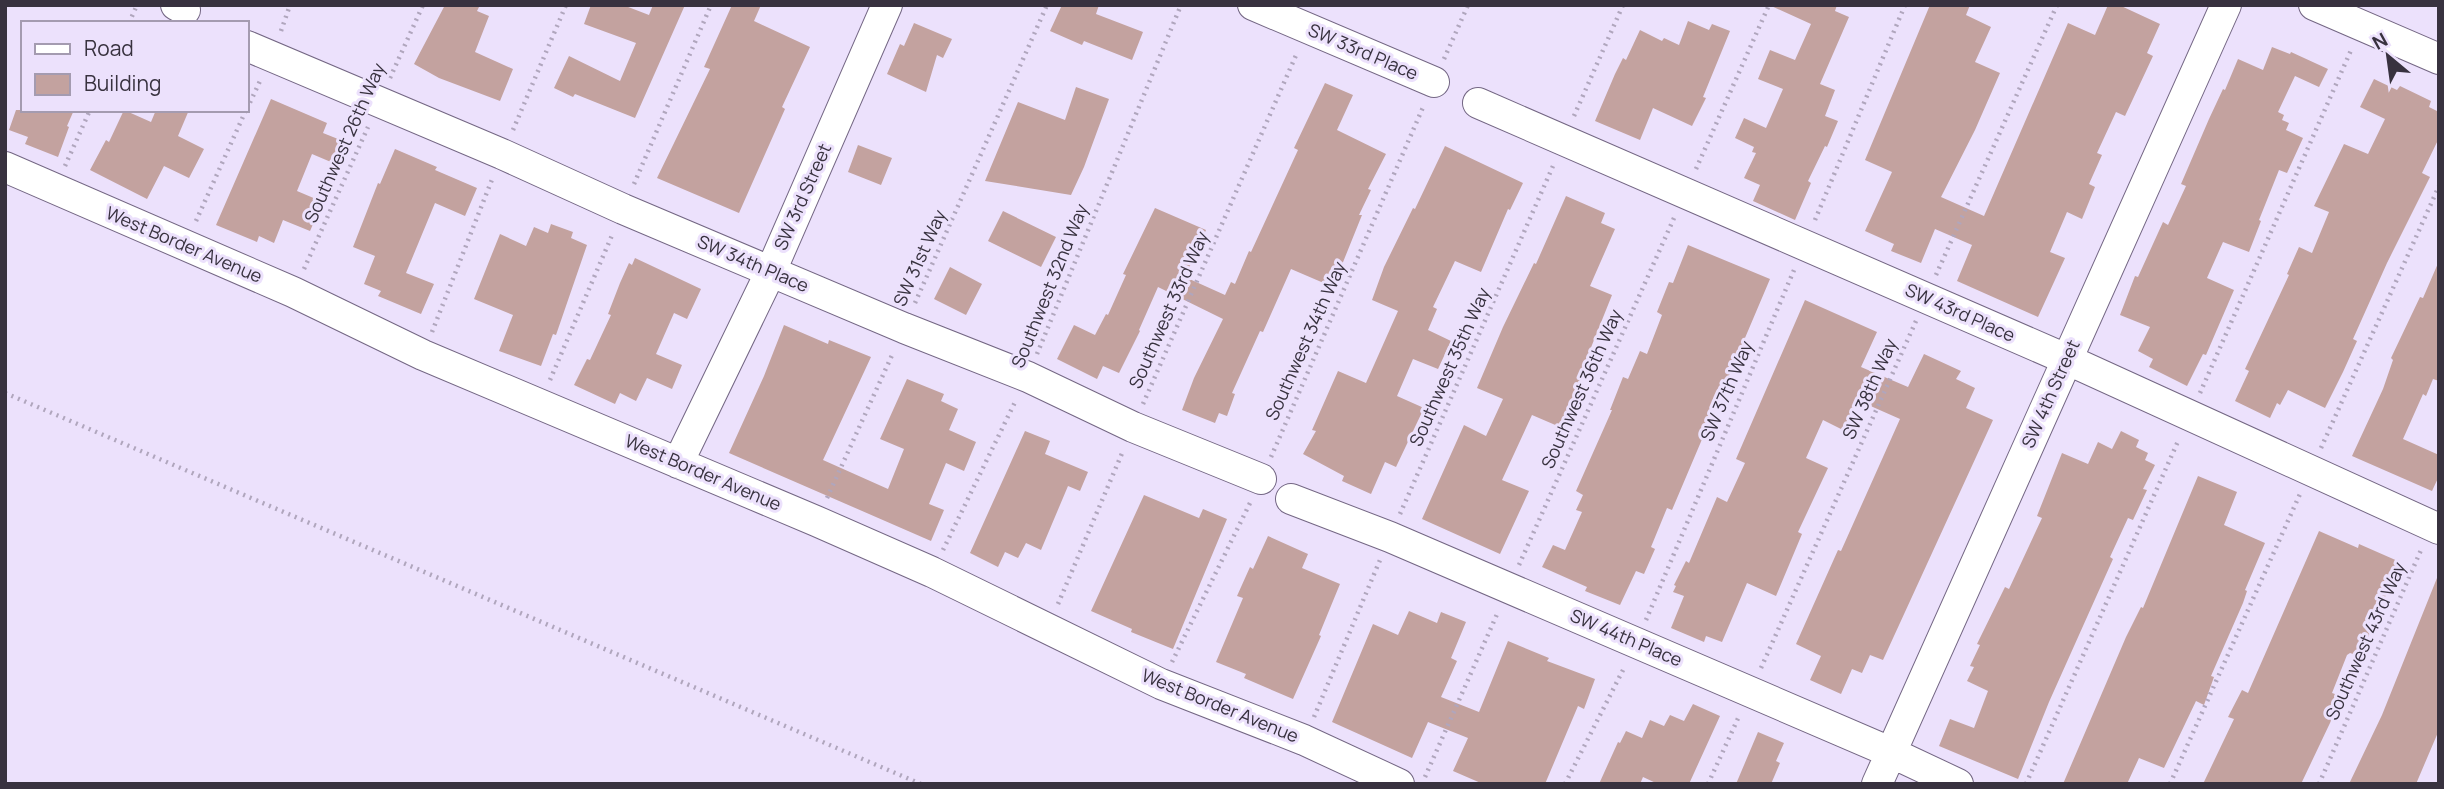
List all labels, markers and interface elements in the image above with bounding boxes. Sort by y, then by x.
street label: SW 33rd Place [1305,17,1422,85]
legend [21,21,248,112]
north arrow [2353,21,2423,91]
text: N [2367,26,2392,56]
text: Road [84,34,134,62]
street label: Southwest 26th Way [298,58,390,226]
text: Building [84,69,161,97]
street label: SW 3rd Street [768,139,836,254]
street label: West Border Avenue [103,200,266,288]
street label: Southwest 32nd Way [1005,200,1093,371]
street label: SW 31st Way [887,205,951,310]
street label: Southwest 33rd Way [1123,227,1214,392]
street label: SW 34th Place [694,229,813,297]
street label: Southwest 34th Way [1259,257,1351,424]
street label: SW 43rd Place [1902,277,2019,347]
street label: Southwest 35th Way [1403,283,1495,450]
street label: Southwest 36th Way [1535,305,1627,472]
street label: SW 38th Way [1836,334,1902,443]
street label: SW 37th Way [1694,336,1758,444]
street label: SW 4th Street [2016,336,2085,452]
street label: West Border Avenue [622,428,785,516]
street label: Southwest 43rd Way [2319,557,2411,723]
street label: SW 44th Place [1567,603,1686,671]
street label: West Border Avenue [1138,663,1302,748]

